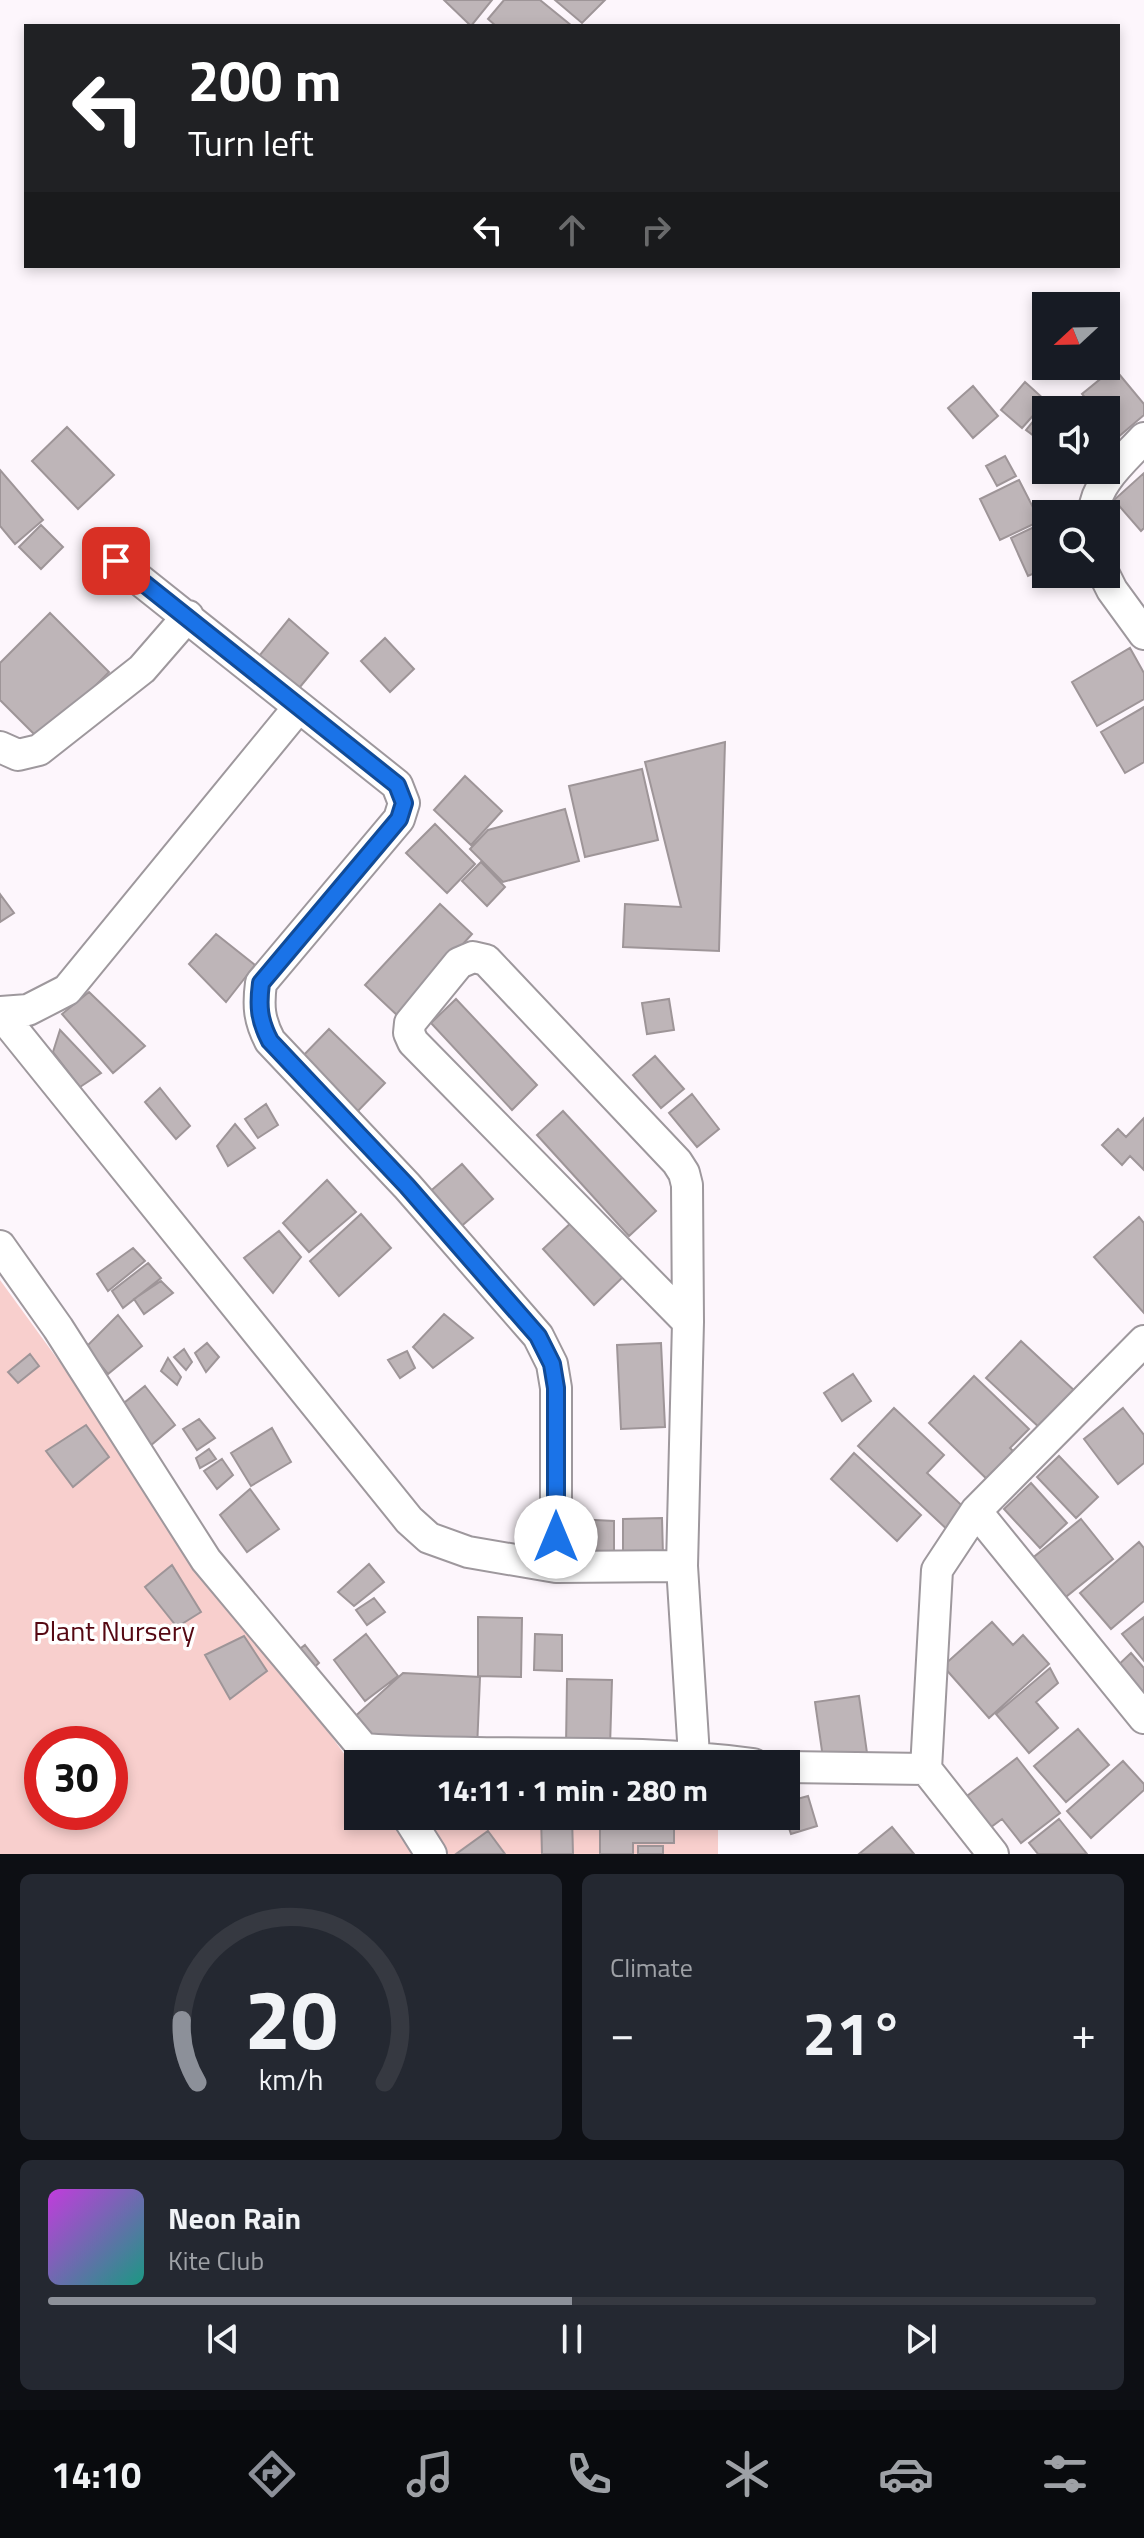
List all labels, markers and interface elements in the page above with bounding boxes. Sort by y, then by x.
text: 200 m [188,38,341,123]
icon: left [56,56,160,160]
text: Turn left [188,115,314,170]
icon: left [466,208,510,252]
icon: ahead [550,208,594,252]
icon: right [634,208,678,252]
north arrow [1032,292,1120,380]
map controls [1032,292,1120,588]
button: sound [1032,396,1120,484]
button: search [1032,500,1120,588]
pin [82,527,150,595]
icon: arrive [94,539,138,583]
position arrow [514,1495,598,1579]
park label: Plant Nursery [33,1609,195,1652]
speed limit sign: 30 [24,1726,128,1830]
text: 14:11 · 1 min · 280 m [436,1767,708,1813]
text: Climate [610,1948,693,1987]
text: 20 [244,1955,338,2081]
text: 21° [803,1987,903,2078]
text: − [610,1999,635,2066]
text: + [1071,1999,1096,2066]
text: km/h [259,2058,323,2101]
text: Neon Rain [168,2195,301,2241]
text: Kite Club [168,2241,264,2280]
icon: previous [201,2317,245,2361]
icon: pause [550,2317,594,2361]
icon: next [899,2317,943,2361]
icon: directions [244,2446,300,2502]
icon: music [402,2446,458,2502]
icon: phone [561,2446,617,2502]
icon: climate [719,2446,775,2502]
icon: car [878,2446,934,2502]
icon: filters [1037,2446,1093,2502]
text: 14:10 [51,2447,141,2502]

